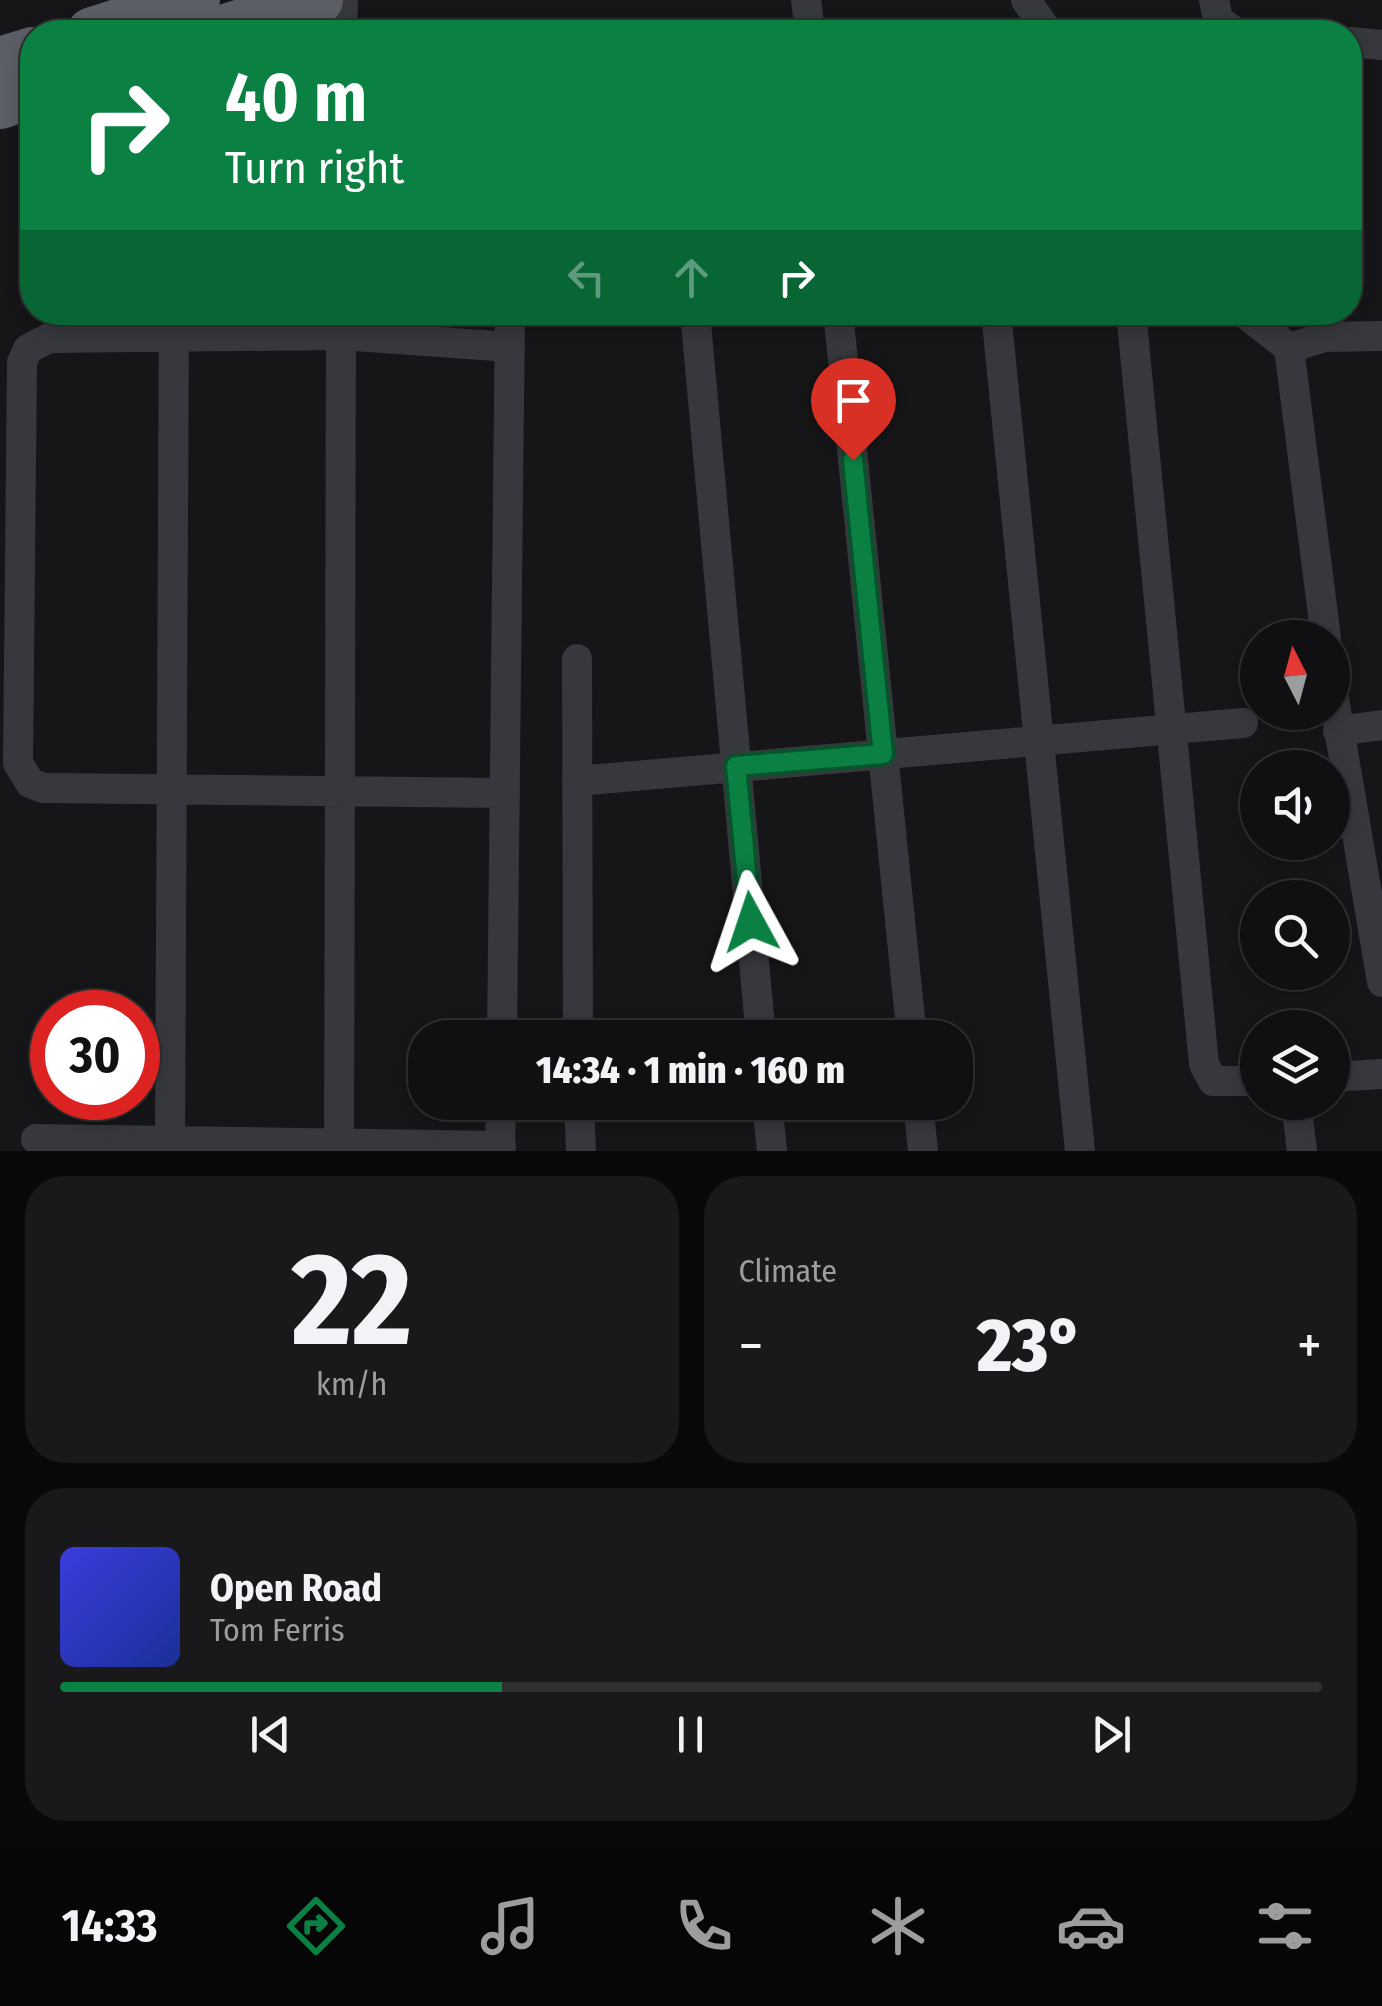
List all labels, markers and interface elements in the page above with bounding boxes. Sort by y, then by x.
text: 40 m [225,56,367,140]
icon: right [60,60,190,190]
text: Turn right [225,141,404,195]
icon: left [559,250,614,305]
icon: ahead [664,250,719,305]
icon: right [769,250,824,305]
pin [811,358,896,461]
icon: arrive [826,373,881,428]
north arrow [1240,620,1350,730]
map controls [1240,620,1350,1120]
button: sound [1240,750,1350,860]
position arrow [699,870,803,974]
button: search [1240,880,1350,990]
speed limit sign: 30 [30,990,160,1120]
button: layers [1240,1010,1350,1120]
text: 14:34 · 1 min · 160 m [536,1047,845,1093]
text: 22 [292,1222,412,1378]
text: Climate [739,1252,837,1290]
text: 23° [977,1301,1083,1391]
text: − [739,1313,763,1379]
text: + [1297,1313,1322,1379]
text: km/h [316,1365,387,1403]
text: Open Road [210,1565,382,1611]
text: Tom Ferris [210,1611,345,1649]
icon: previous [243,1707,298,1762]
icon: pause [663,1707,718,1762]
icon: next [1084,1707,1139,1762]
icon: directions [281,1891,351,1961]
icon: music [475,1891,545,1961]
icon: phone [669,1891,739,1961]
icon: climate [863,1891,933,1961]
icon: car [1056,1891,1126,1961]
icon: filters [1250,1891,1320,1961]
text: 14:33 [62,1899,158,1953]

